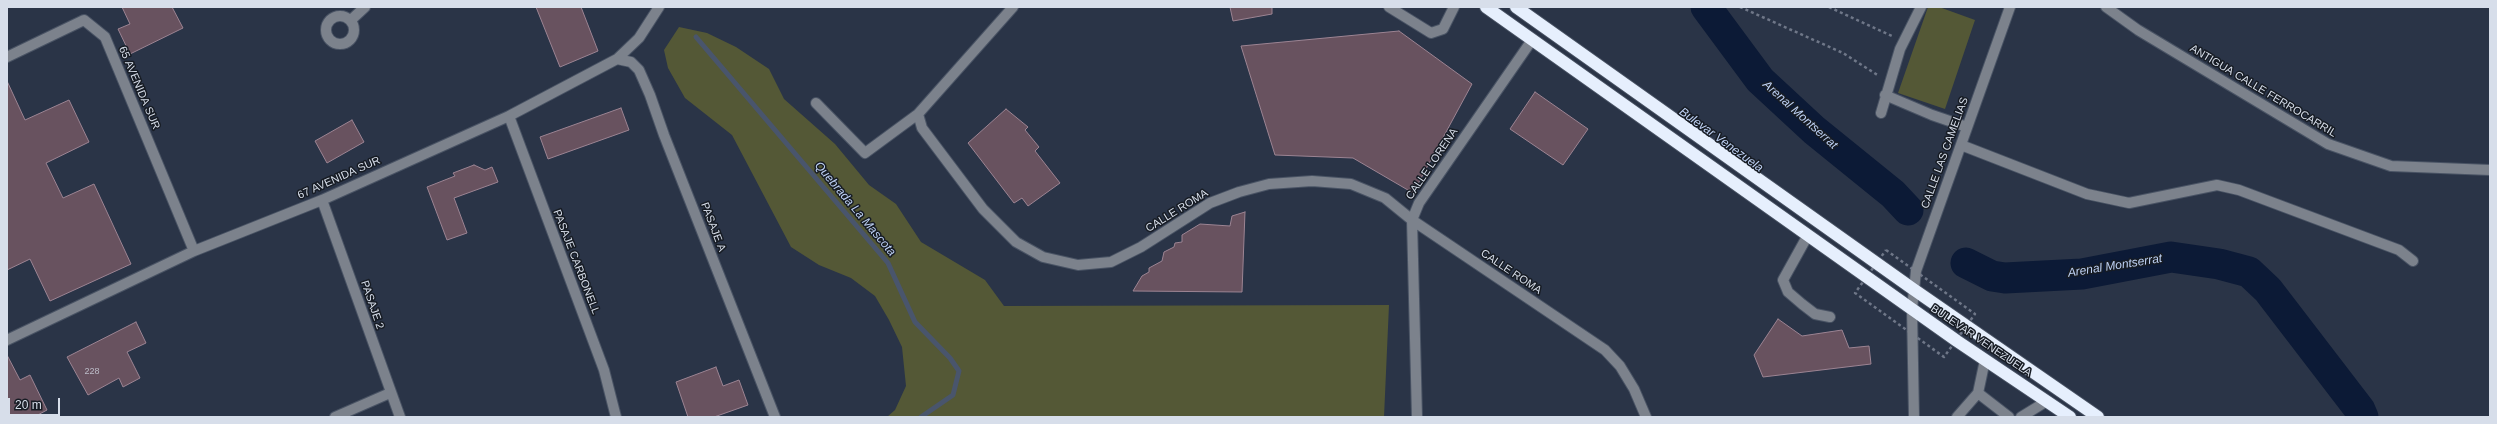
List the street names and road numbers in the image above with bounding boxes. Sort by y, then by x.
street label: ANTIGUA CALLE FERROCARRIL [2187,42,2339,140]
street label: 65 AVENIDA SUR [116,44,162,132]
street label: CALLE LAS CAMELIAS [1919,96,1971,210]
street label: CALLE LORENA [1403,126,1461,202]
street label: 67 AVENIDA SUR [296,154,382,202]
street label: CALLE ROMA [1143,187,1211,235]
street label: PASAJE A [698,200,728,254]
street label: PASAJE CARBONELL [550,208,602,316]
street label: CALLE ROMA [1478,247,1544,297]
street label: PASAJE 2 [358,279,386,331]
street label: BULEVAR VENEZUELA [1928,302,2034,380]

